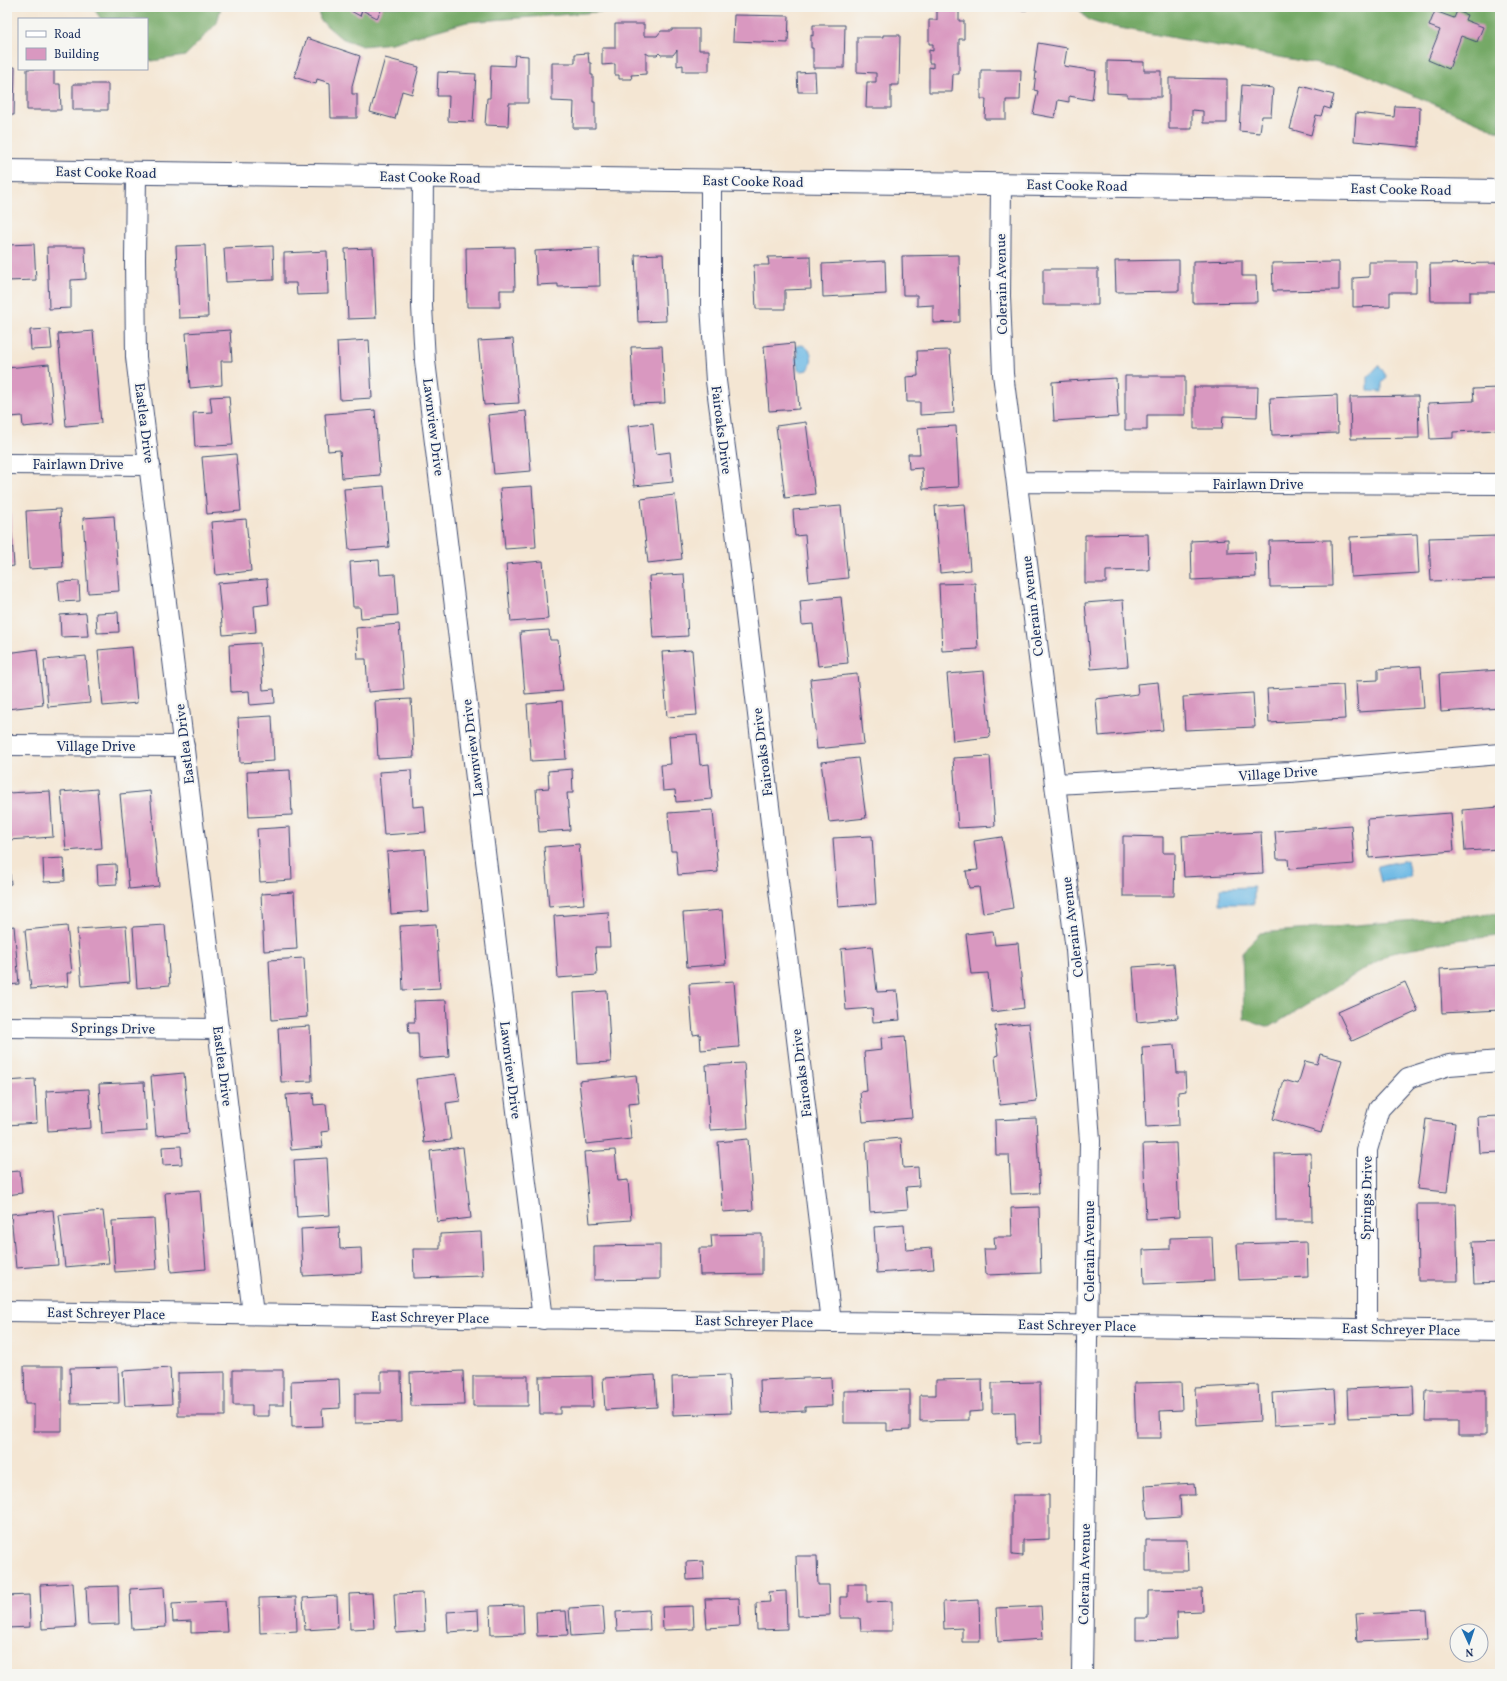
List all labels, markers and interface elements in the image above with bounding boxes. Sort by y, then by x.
legend [18,18,148,70]
text: Road [54,27,81,43]
text: Building [54,47,99,63]
street label: East Cooke Road [55,163,157,184]
street label: East Cooke Road [379,168,481,189]
street label: East Cooke Road [702,172,804,193]
street label: East Cooke Road [1026,176,1128,197]
street label: East Cooke Road [1350,180,1452,201]
street label: Colerain Avenue [992,233,1013,335]
street label: Lawnview Drive [417,377,448,478]
street label: Eastlea Drive [129,382,158,465]
street label: Fairoaks Drive [706,385,735,476]
street label: Fairlawn Drive [32,456,124,475]
street label: Fairlawn Drive [1212,476,1304,495]
street label: Colerain Avenue [1018,554,1049,657]
street label: Lawnview Drive [458,697,489,798]
street label: Eastlea Drive [171,702,200,785]
street label: Fairoaks Drive [749,706,778,797]
street label: Village Drive [56,738,136,757]
street label: Village Drive [1238,762,1319,787]
street label: Colerain Avenue [1058,875,1089,978]
street label: Springs Drive [71,1019,156,1040]
street label: Lawnview Drive [494,1020,525,1121]
street label: Eastlea Drive [207,1025,236,1108]
street label: Fairoaks Drive [788,1027,817,1118]
street label: Springs Drive [1357,1155,1378,1240]
street label: Colerain Avenue [1081,1200,1100,1302]
street label: East Schreyer Place [47,1304,166,1325]
street label: East Schreyer Place [371,1308,490,1329]
street label: East Schreyer Place [695,1312,814,1333]
street label: East Schreyer Place [1018,1316,1137,1337]
street label: East Schreyer Place [1342,1320,1461,1341]
street label: Colerain Avenue [1075,1523,1096,1625]
north arrow [1449,1623,1489,1663]
text: N [1465,1644,1474,1659]

